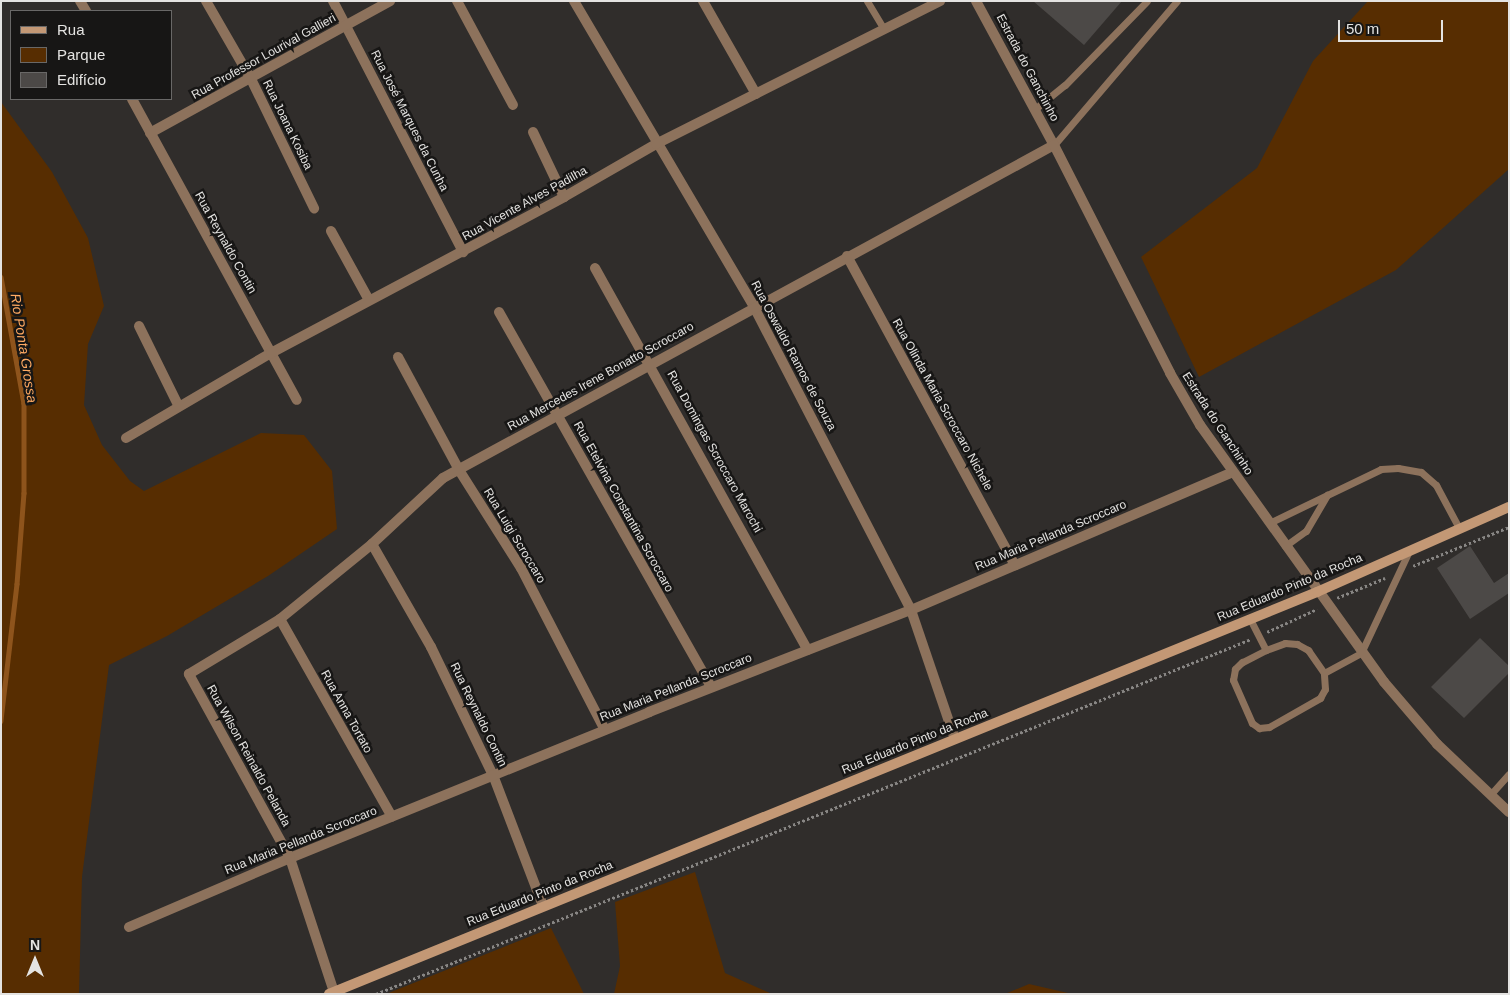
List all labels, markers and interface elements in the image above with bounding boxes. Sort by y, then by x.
legend [10,10,172,100]
scale bar [1340,10,1445,42]
street label: Rua Professor Lourival Gallieri [189,11,339,103]
street label: Estrada do Ganchinho [993,12,1061,124]
text: 50 m [1346,20,1379,37]
text: Rua [57,21,85,38]
text: Parque [57,46,105,63]
street label: Rua José Marques da Cunha [367,48,451,194]
text: Edifício [57,71,106,88]
street label: Rua Joana Kosiba [259,78,315,172]
street label: Rua Vicente Alves Padilha [460,163,590,245]
street label: Rua Reynaldo Contin [191,190,259,296]
street label: Rua Oswaldo Ramos de Souza [747,279,839,433]
water label: Rio Ponta Grossa [7,292,41,404]
street label: Rua Olinda Maria Scroccaro Nichele [889,317,995,493]
street label: Rua Mercedes Irene Bonatto Scroccaro [505,320,697,434]
street label: Rua Domingas Scroccaro Marochi [663,369,765,535]
street label: Estrada do Ganchinho [1178,370,1256,478]
street label: Rua Etelvina Constantina Scroccaro [570,419,676,595]
street label: Rua Luigi Scroccaro [480,486,548,586]
street label: Rua Maria Pellanda Scroccaro [973,498,1129,574]
street label: Rua Eduardo Pinto da Rocha [1215,551,1365,625]
street label: Rua Maria Pellanda Scroccaro [598,651,754,725]
street label: Rua Reynaldo Contin [447,661,509,769]
street label: Rua Anna Tortato [317,668,375,756]
street label: Rua Wilson Reinaldo Pelanda [203,683,293,829]
street label: Rua Eduardo Pinto da Rocha [840,706,990,778]
street label: Rua Maria Pellanda Scroccaro [223,804,379,878]
street label: Rua Eduardo Pinto da Rocha [465,858,615,930]
north arrow [10,935,60,985]
text: N [30,937,40,953]

